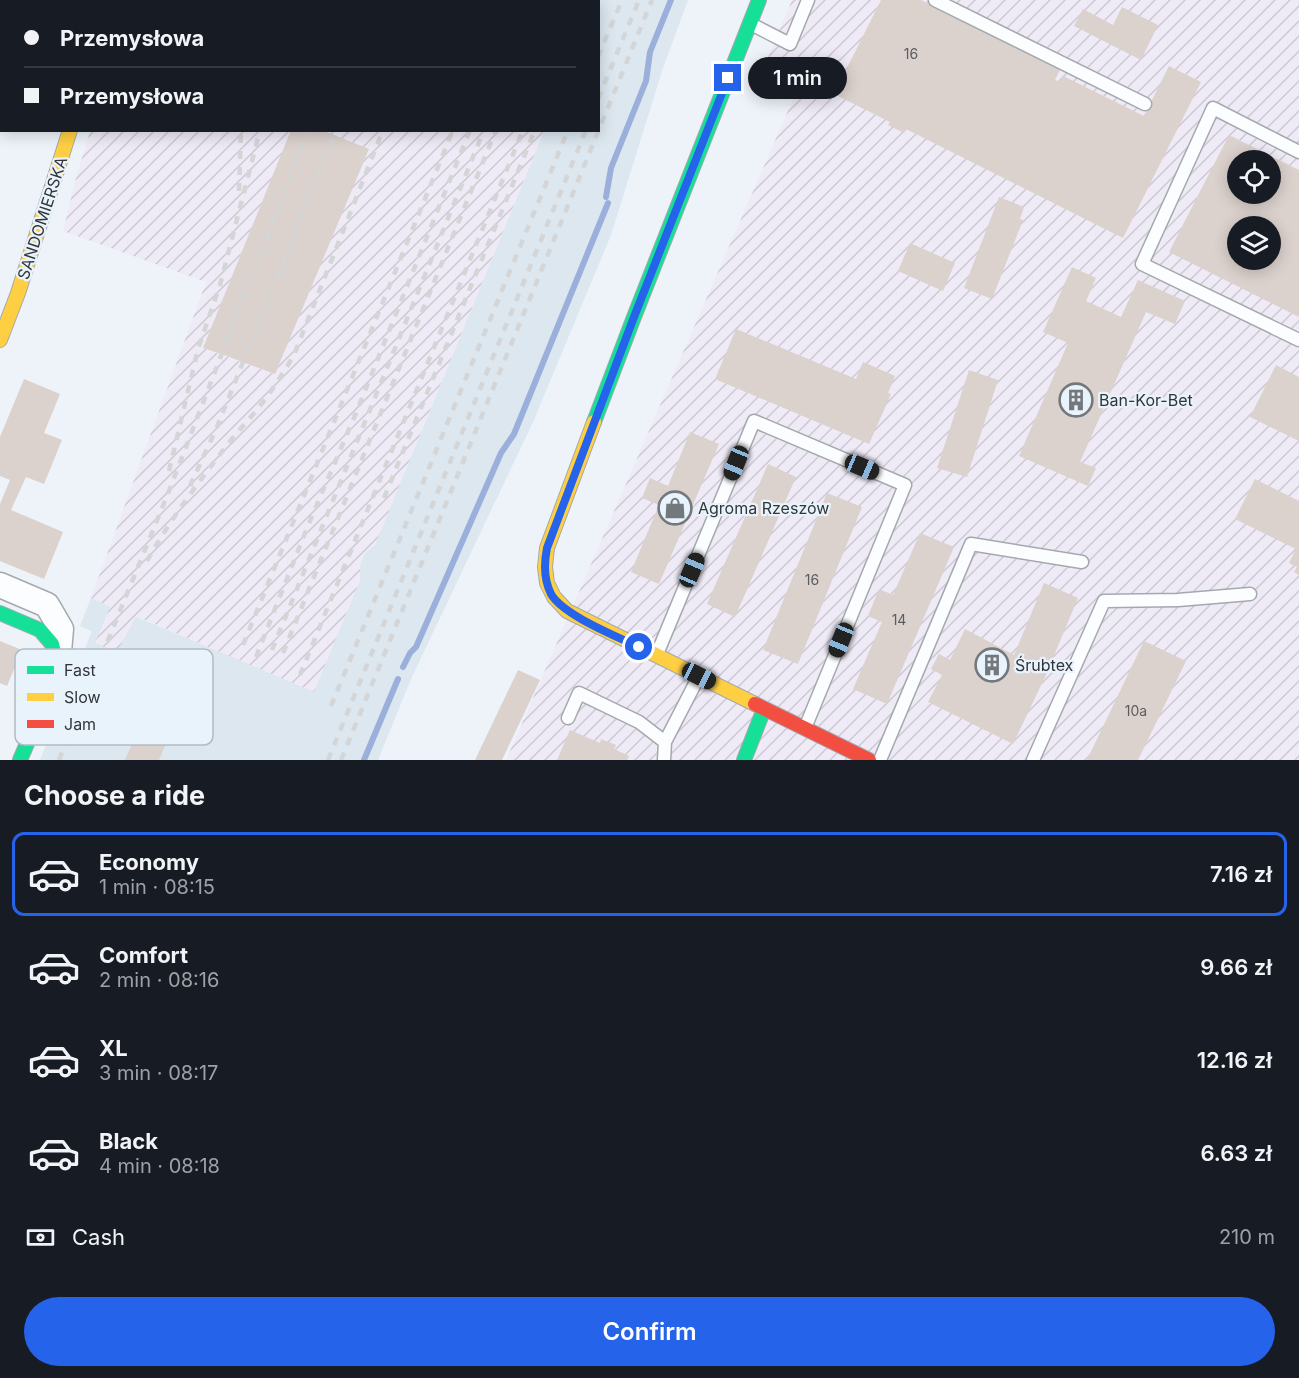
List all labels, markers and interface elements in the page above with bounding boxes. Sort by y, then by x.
text: Przemysłowa [60,25,204,51]
house number: 16 [904,45,918,62]
callout: 1 min [749,57,848,99]
route end [714,64,741,91]
text: 1 min [773,66,822,90]
text: Przemysłowa [60,83,204,109]
map controls [1227,150,1281,270]
button: locate [1227,150,1281,204]
street label: SANDOMIERSKA [13,154,71,282]
button: layers [1227,216,1281,270]
building icon: Ban-Kor-Bet [1058,382,1094,418]
place label: Ban-Kor-Bet [1099,390,1193,410]
car [721,443,751,483]
car [842,452,882,482]
shop icon: Agroma Rzeszów [657,490,693,526]
place label: Agroma Rzeszów [698,498,829,518]
car [677,550,707,590]
house number: 16 [805,571,819,588]
house number: 14 [892,611,906,628]
car [826,620,856,660]
route start [625,633,652,660]
building icon: Śrubtex [974,647,1010,683]
legend [15,649,213,745]
place label: Śrubtex [1015,655,1074,675]
text: Fast [64,660,96,680]
car [679,660,719,692]
text: Slow [64,687,101,707]
house number: 10a [1125,702,1147,719]
text: Jam [64,714,96,734]
text: Choose a ride [24,779,205,812]
icon: car [27,847,81,901]
text: Economy [99,849,199,875]
text: 7.16 zł [1210,861,1272,887]
text: 1 min · 08:15 [99,875,215,899]
icon: car [27,940,81,994]
text: Comfort [99,942,188,968]
text: 9.66 zł [1200,954,1272,980]
text: 2 min · 08:16 [99,968,219,992]
icon: car [27,1033,81,1087]
text: XL [99,1035,128,1061]
text: 12.16 zł [1197,1047,1272,1073]
text: 3 min · 08:17 [99,1061,218,1085]
icon: car [27,1126,81,1180]
text: Black [99,1128,158,1154]
text: 6.63 zł [1200,1140,1272,1166]
text: 4 min · 08:18 [99,1154,220,1178]
icon: cash [24,1221,57,1254]
text: Cash [72,1224,125,1250]
text: 210 m [1219,1225,1275,1249]
button: Confirm [24,1297,1275,1366]

